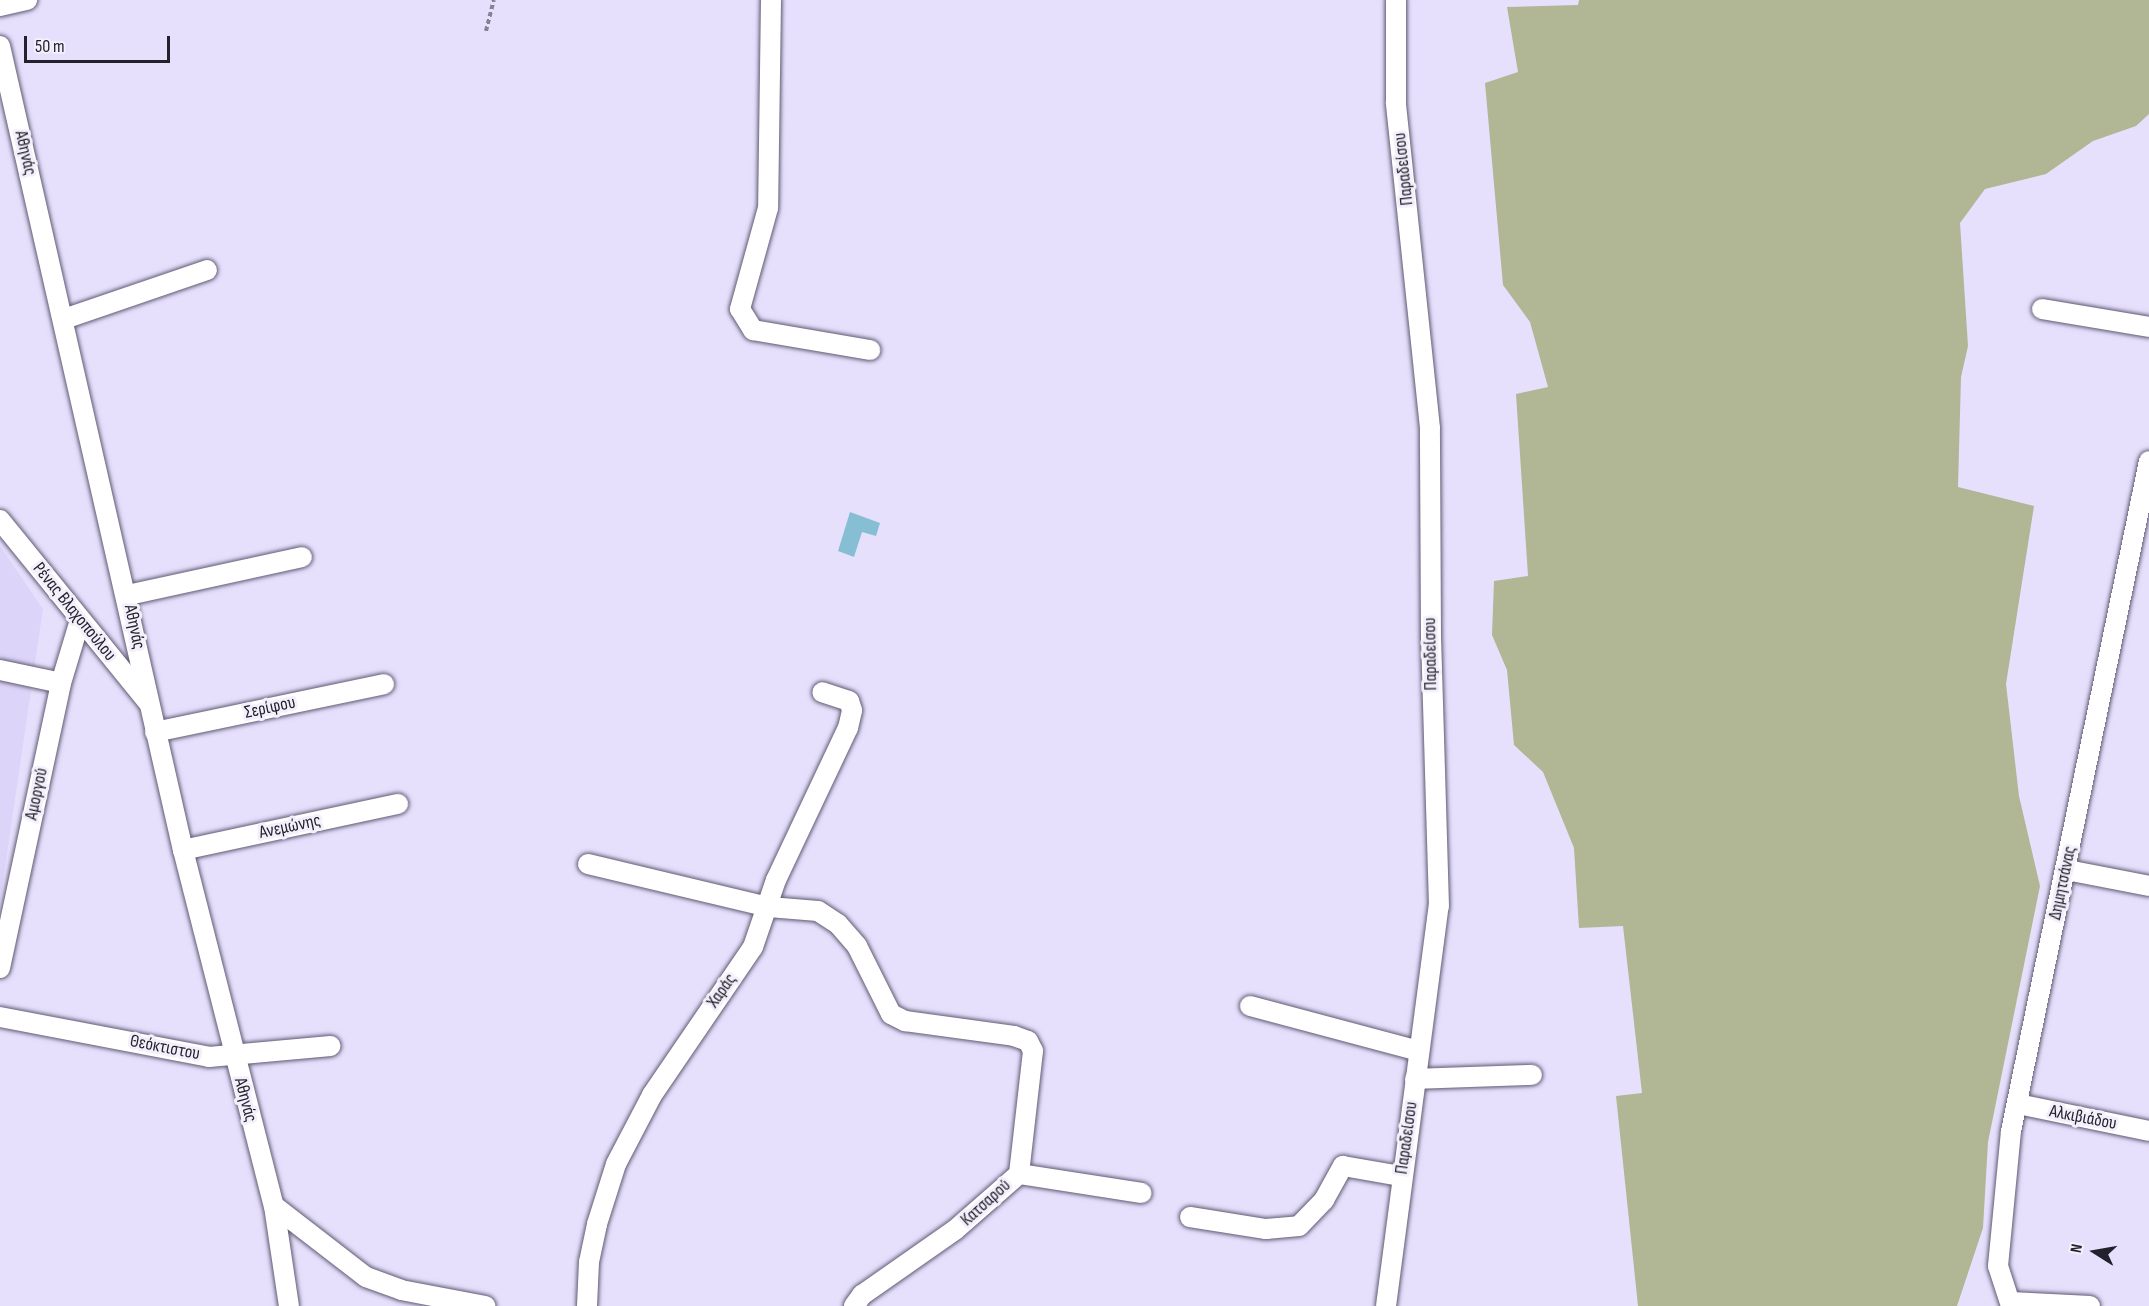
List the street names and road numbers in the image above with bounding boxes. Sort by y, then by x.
street label: Αθηνάς [9,129,41,177]
street label: Παραδείσου [1389,132,1419,206]
street label: Ρένας Βλαχοπούλου [28,558,120,666]
street label: Αθηνάς [119,603,149,651]
street label: Παραδείσου [1420,617,1442,691]
street label: Σερίφου [243,692,297,724]
street label: Αμοργού [21,766,53,822]
street label: Ανεμώνης [257,810,323,844]
street label: Δημητσάνας [2045,844,2081,922]
street label: Χαράς [703,970,741,1012]
street label: Θεόκτιστου [128,1031,202,1065]
street label: Αθηνάς [229,1075,261,1125]
street label: Παραδείσου [1391,1100,1423,1176]
street label: Αλκιβιάδου [2047,1101,2119,1135]
street label: Κατσαρού [957,1175,1015,1231]

